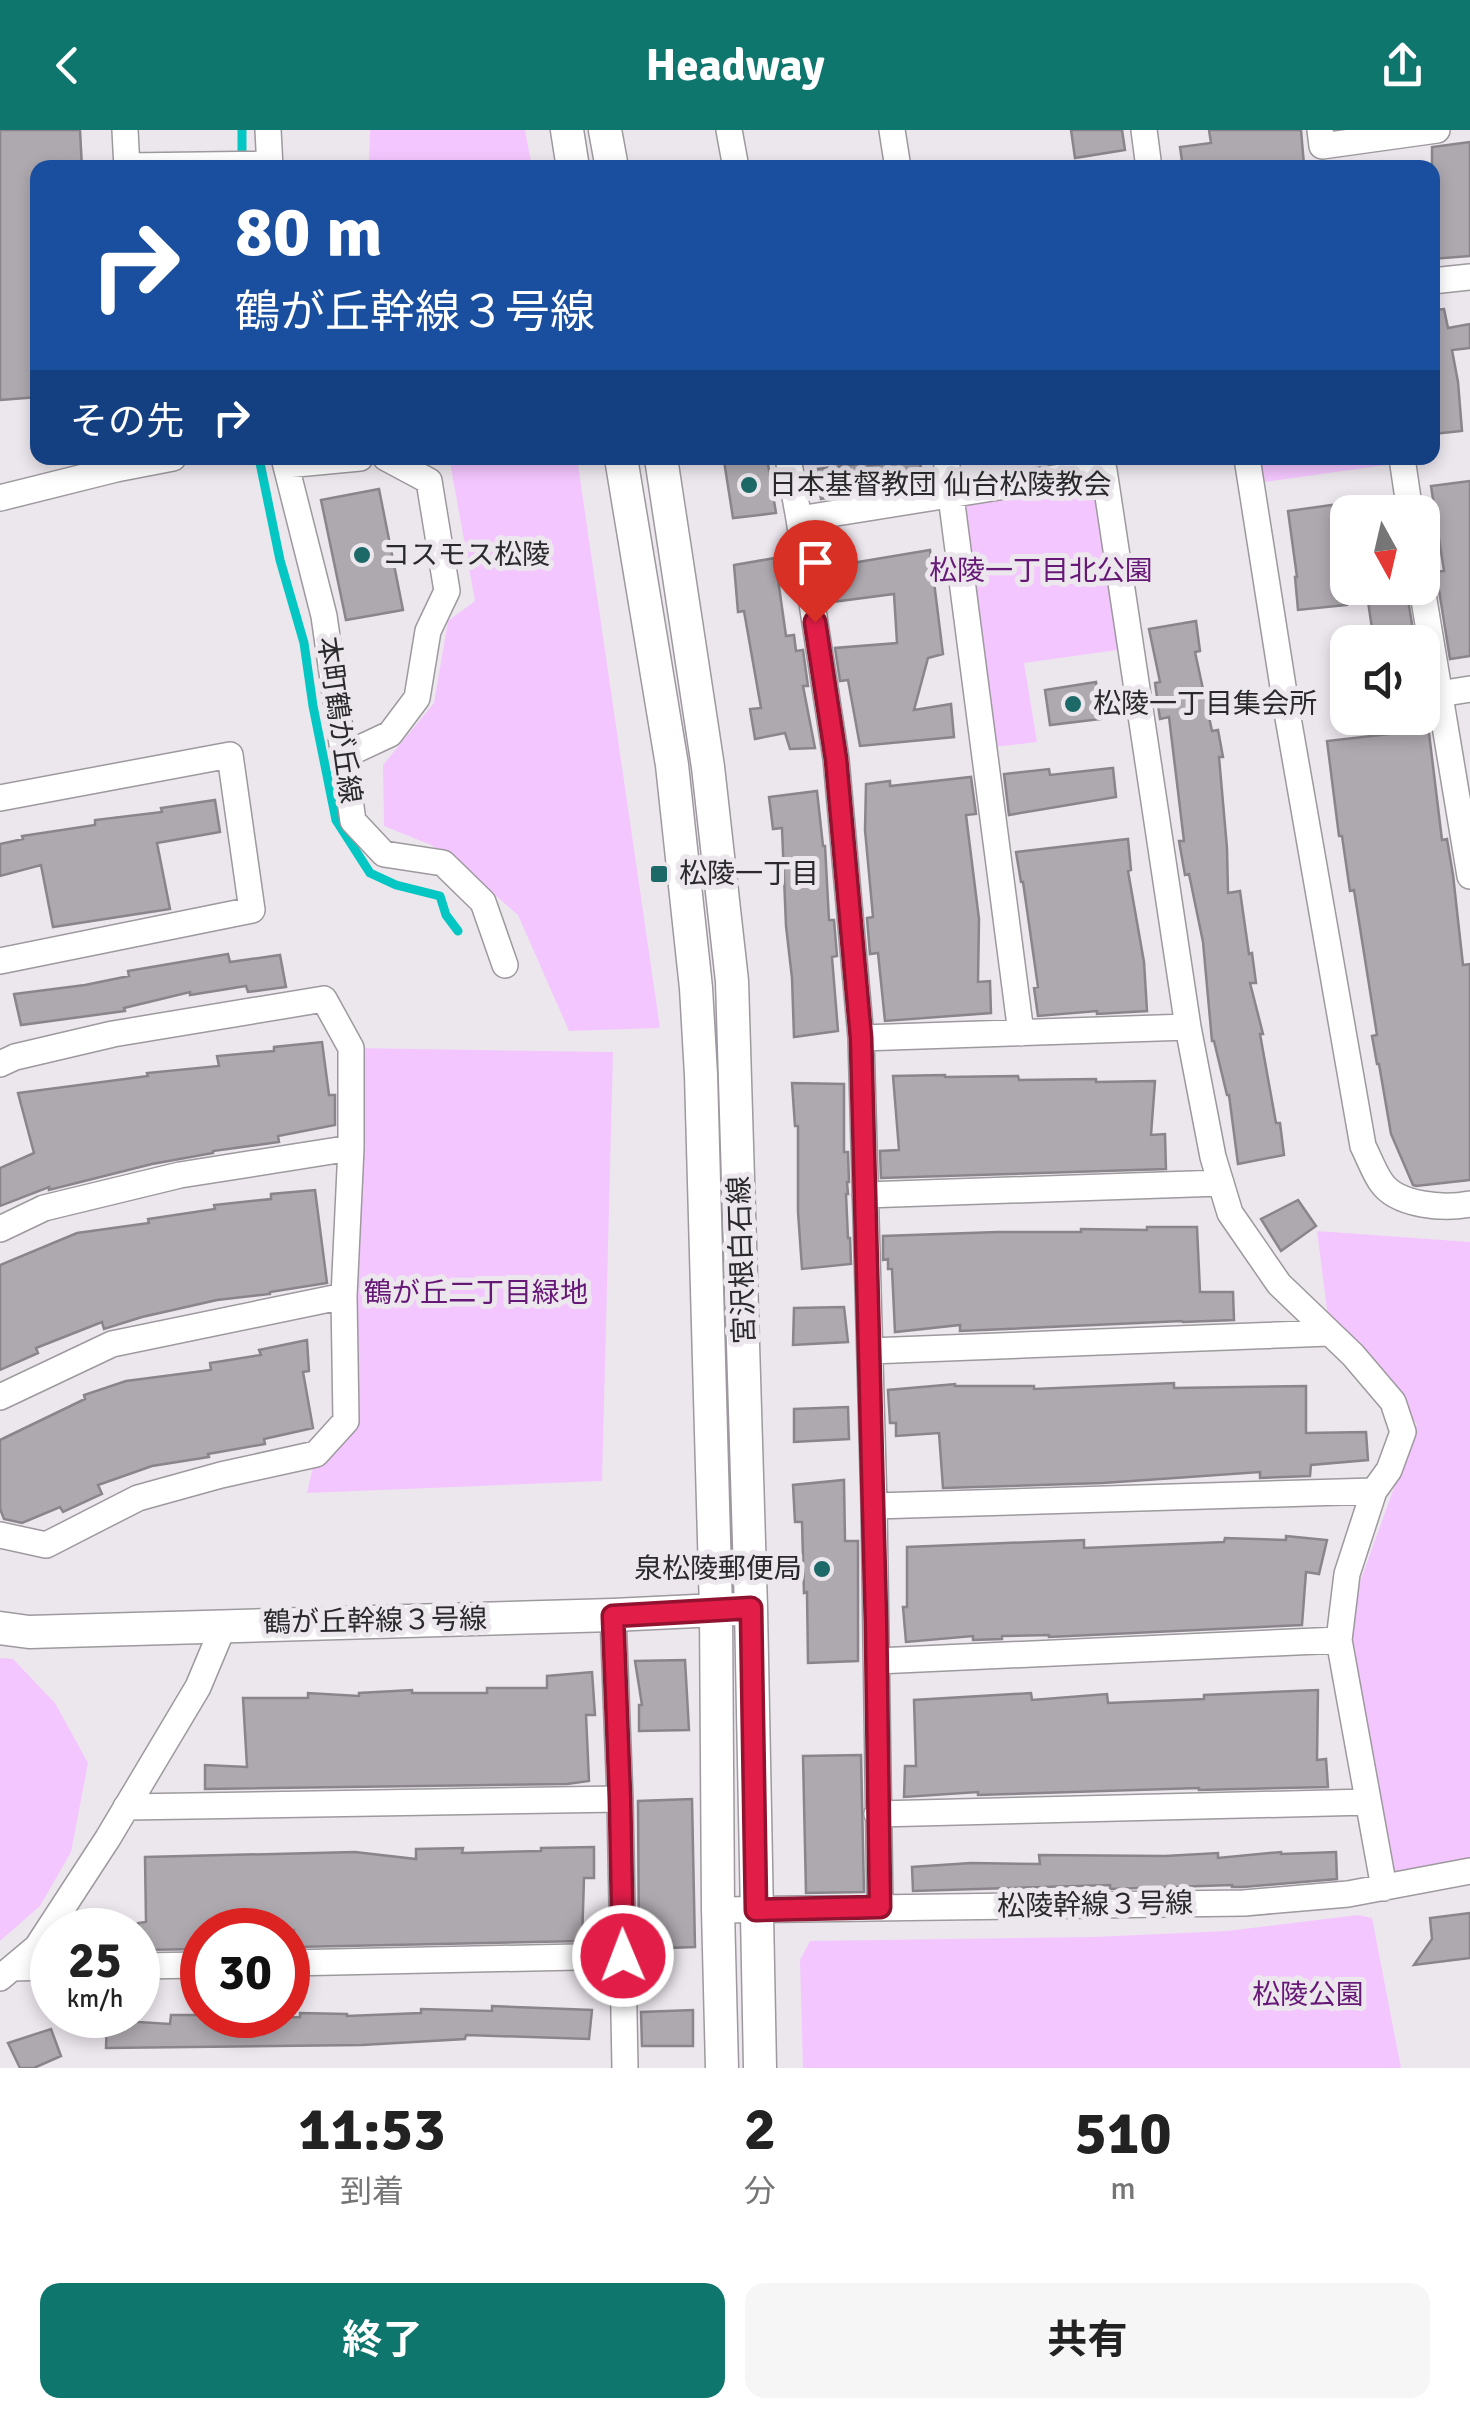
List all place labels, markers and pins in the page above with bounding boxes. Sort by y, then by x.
place label: 日本基督教団 仙台松陵教会 [769,468,1111,502]
marker: 日本基督教団 仙台松陵教会 [738,474,760,496]
pin [773,520,858,623]
place label: コスモス松陵 [382,538,550,572]
marker: コスモス松陵 [351,544,373,566]
place label: 松陵一丁目集会所 [1093,687,1317,721]
marker: 松陵一丁目集会所 [1062,693,1084,715]
place label: 松陵一丁目 [679,857,819,891]
marker: 松陵一丁目 [648,863,670,885]
place label: 泉松陵郵便局 [634,1552,802,1586]
marker: 泉松陵郵便局 [811,1558,833,1580]

